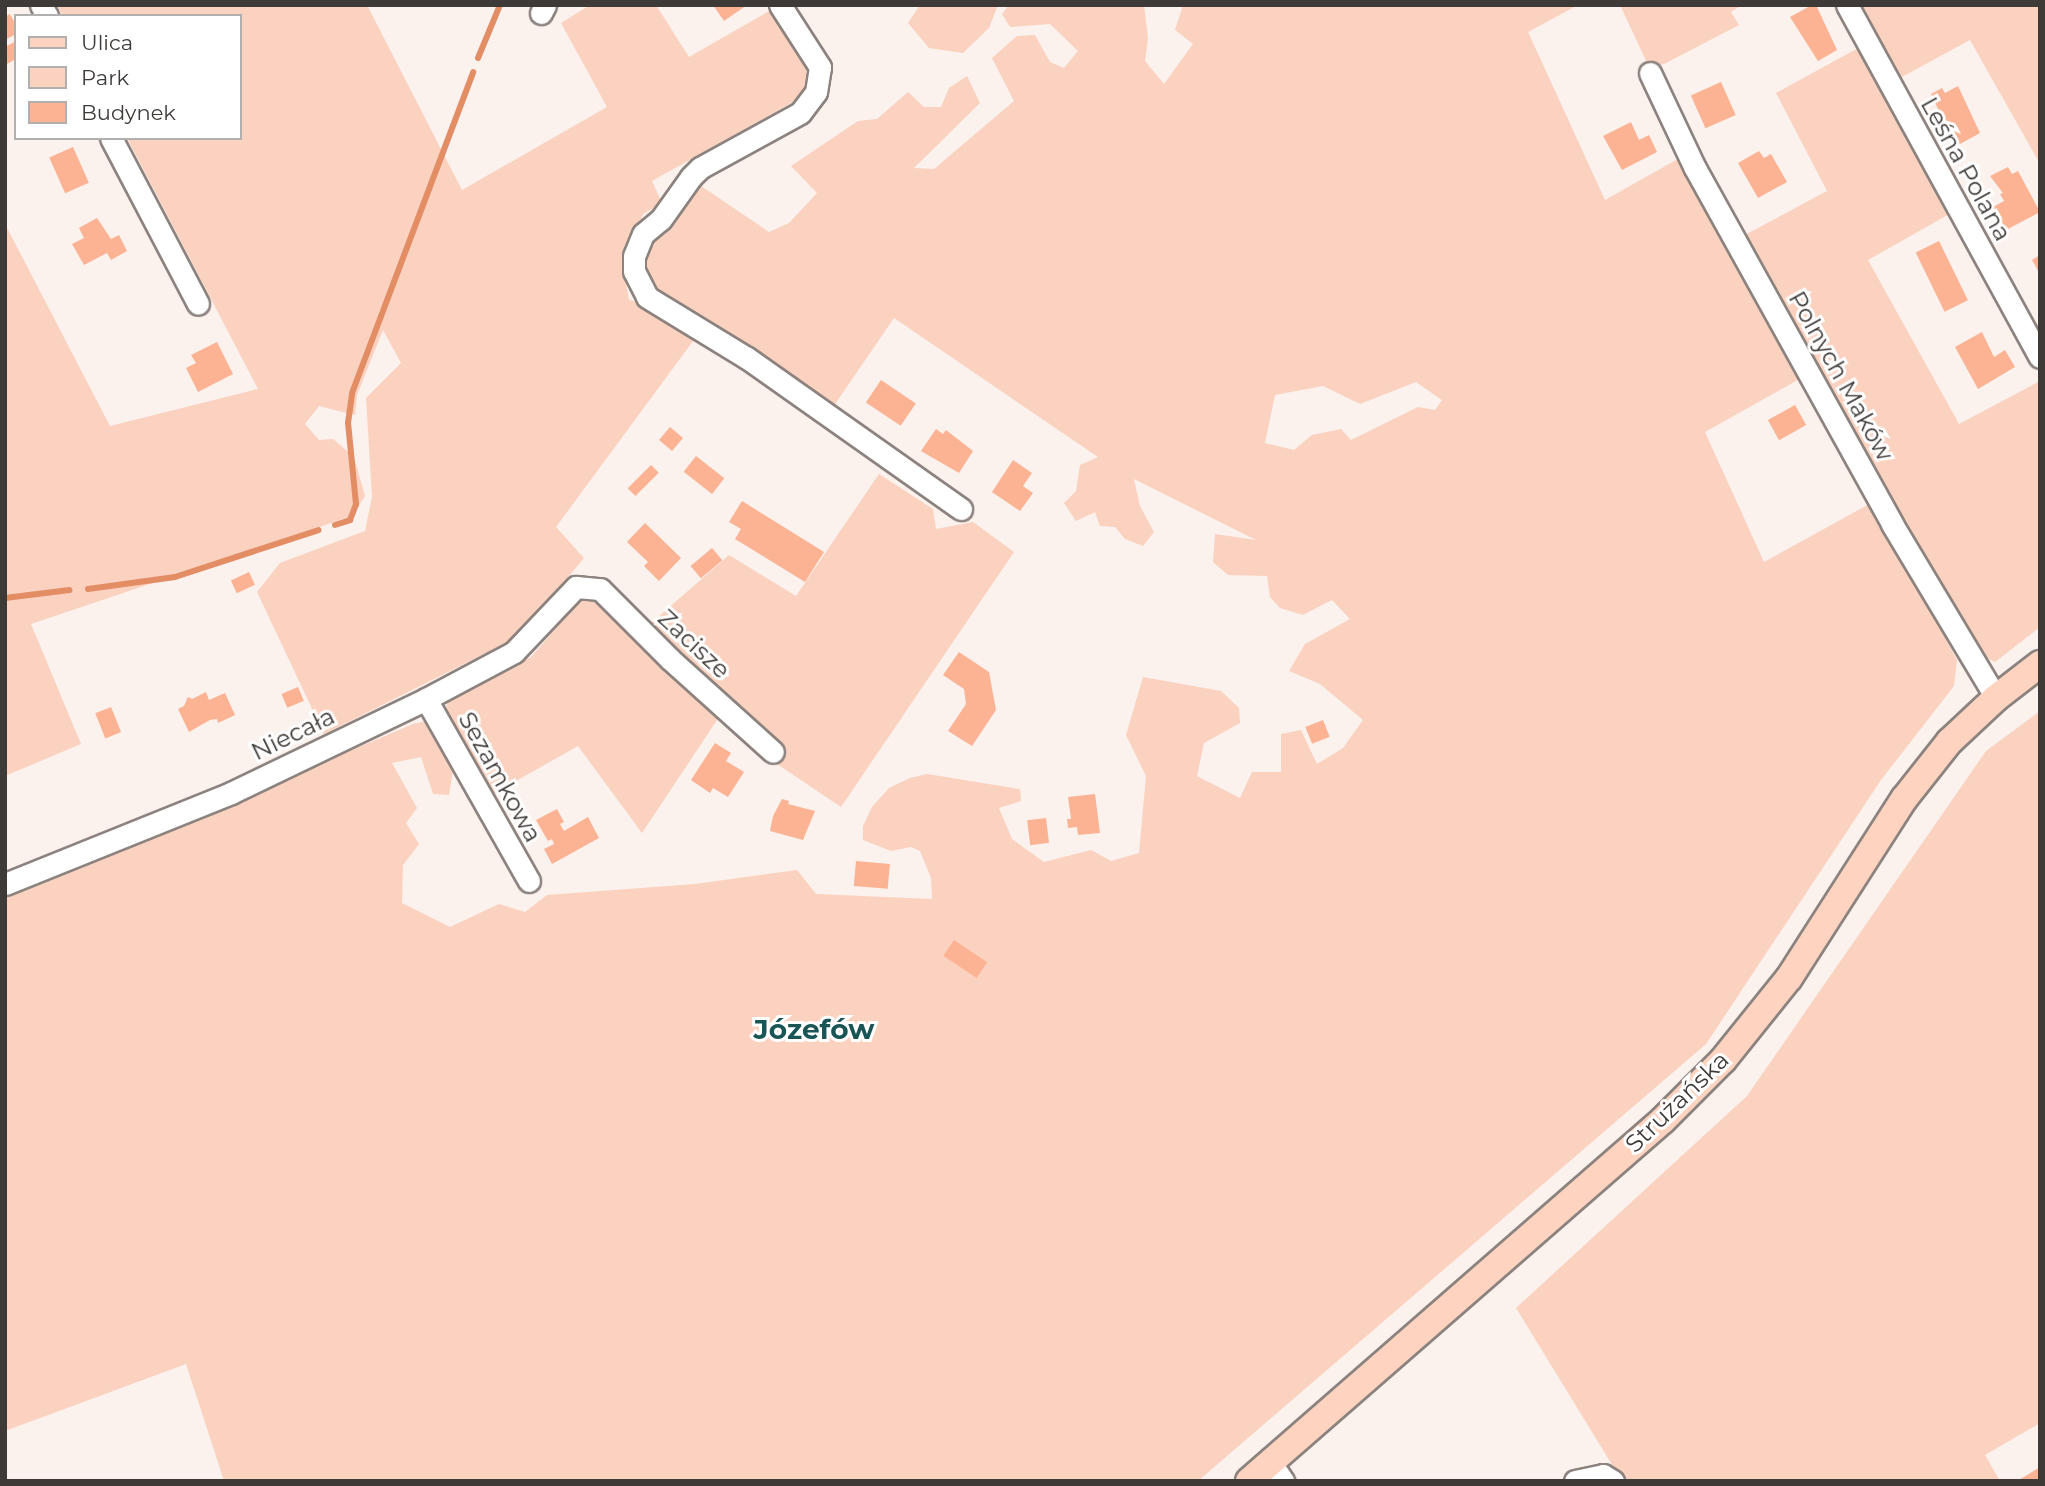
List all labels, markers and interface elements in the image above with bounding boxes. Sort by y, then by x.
legend [14,14,242,140]
text: Ulica [81,30,133,55]
text: Park [81,65,129,90]
street label: Leśna Polana [1915,92,2017,246]
text: Budynek [81,100,176,125]
street label: Polnych Maków [1782,286,1900,466]
street label: Zacisze [652,604,736,684]
street label: Niecała [247,702,339,766]
street label: Sezamkowa [452,707,548,847]
district label: Józefów [754,1012,874,1046]
street label: Strużańska [1619,1045,1735,1159]

